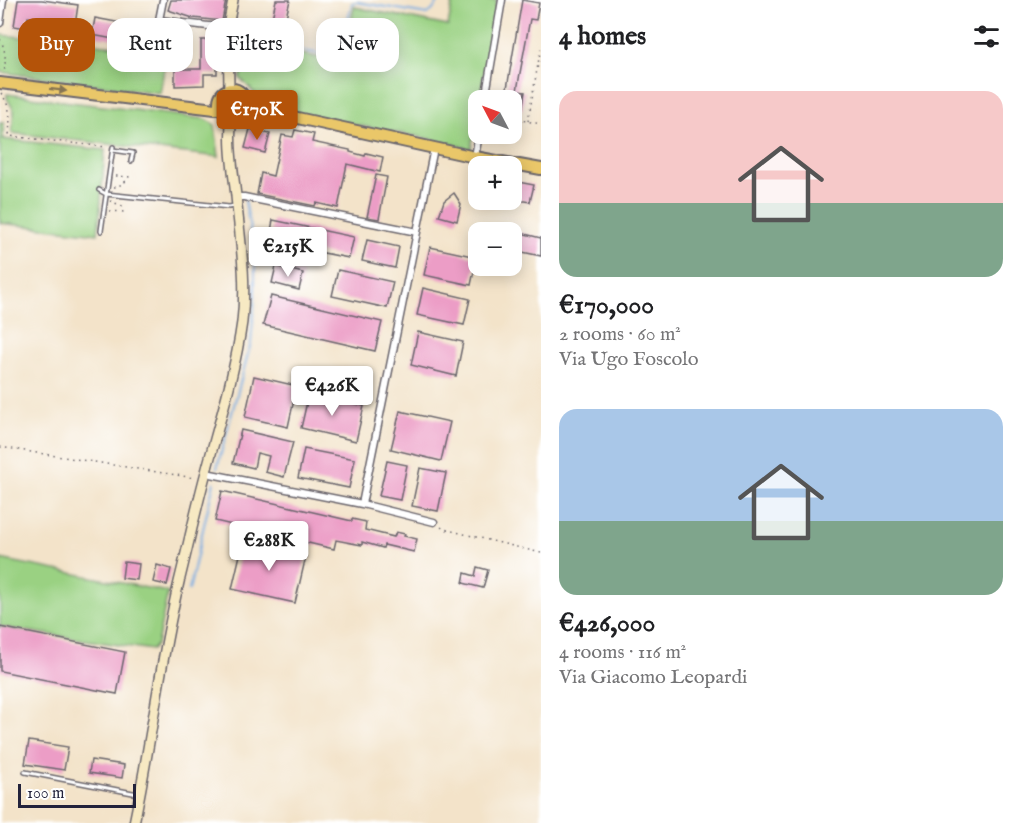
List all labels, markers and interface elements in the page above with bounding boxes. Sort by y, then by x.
chip: Buy [18,18,95,72]
chip: Rent [107,18,193,72]
chip: Filters [205,18,304,72]
chip: New [316,18,399,72]
text: 4 homes [559,20,646,53]
icon: filters [970,20,1003,53]
one-way arrow [49,85,68,95]
pin: €170K [215,90,299,141]
north arrow [468,90,522,144]
map controls [468,90,522,276]
text: €170K [231,97,283,122]
icon: home [727,130,835,238]
button: + [468,156,522,210]
button: − [468,222,522,276]
pin: €215K [246,227,330,278]
text: €215K [263,234,313,259]
text: €170,000 [559,289,654,322]
text: 2 rooms · 60 m² [559,322,681,347]
text: Via Ugo Foscolo [559,347,698,372]
pin: €426K [290,366,374,417]
text: €426K [305,373,359,398]
icon: home [727,448,835,556]
pin: €288K [227,521,311,572]
text: €288K [243,528,295,553]
text: €426,000 [559,607,655,640]
text: 4 rooms · 116 m² [559,640,686,665]
text: Via Giacomo Leopardi [559,665,747,690]
scale bar [18,781,136,808]
text: 100 m [27,784,64,804]

